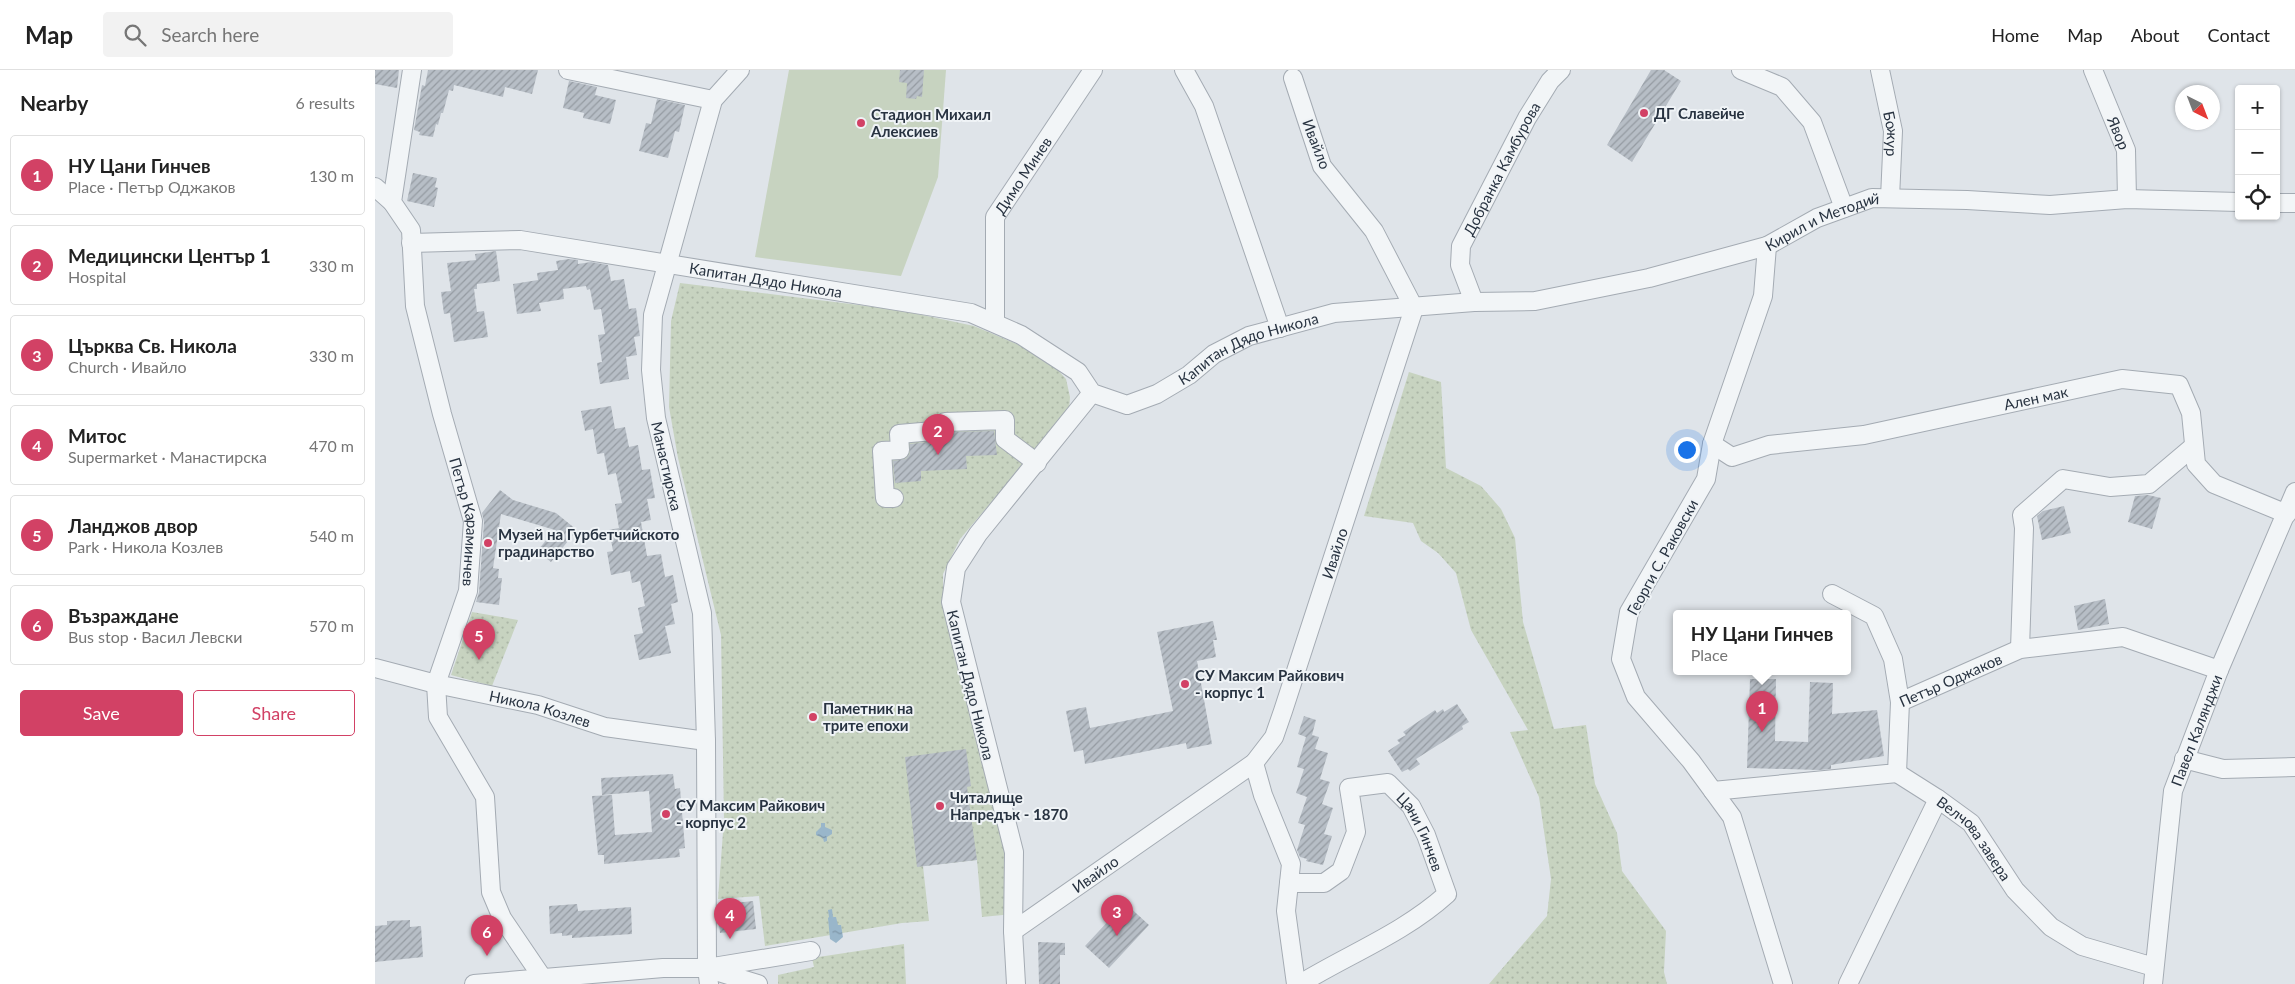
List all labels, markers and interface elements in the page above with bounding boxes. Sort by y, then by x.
search box [103,12,453,57]
text: Map [25,20,73,49]
icon: search [121,21,149,49]
text: Search here [161,23,259,46]
text: Home [1991,24,2039,46]
text: Map [2067,24,2103,46]
text: About [2131,24,2180,46]
text: Contact [2208,24,2270,46]
north arrow [2175,85,2220,130]
map controls [2235,85,2280,220]
button: + [2235,85,2280,130]
text: Nearby [20,90,88,115]
text: 6 results [295,93,355,112]
street label: Добранка Камбурова [1459,98,1544,238]
place label: ДГ Славейче [1654,104,1745,122]
place label: Стадион Михаил Алексиев [870,105,991,140]
marker: ДГ Славейче [1638,107,1650,119]
street label: Божур [1880,109,1902,157]
street label: Явор [2104,113,2134,152]
street label: Ивайло [1299,116,1335,172]
marker: Стадион Михаил Алексиев [855,117,867,129]
button: − [2235,130,2280,175]
street label: Димо Минев [990,133,1055,218]
text: НУ Цани Гинчев [68,154,210,177]
text: 1 [32,166,42,185]
text: 130 m [309,166,354,185]
button: locate [2235,175,2280,220]
text: Place · Петър Оджаков [68,177,235,196]
street label: Кирил и Методий [1762,189,1880,254]
text: Медицински Център 1 [68,244,271,267]
text: 2 [32,256,42,275]
text: 330 m [309,256,354,275]
street label: Капитан Дядо Никола [688,259,843,301]
text: Hospital [68,267,126,286]
street label: Капитан Дядо Никола [1175,309,1320,388]
text: Църква Св. Никола [68,334,237,357]
text: 3 [32,346,42,365]
text: 330 m [309,346,354,365]
text: Church · Ивайло [68,357,187,376]
street label: Ален мак [2002,382,2070,413]
pin: 2 [922,414,954,455]
street label: Манастирска [648,420,686,512]
text: Митос [68,424,126,447]
text: 4 [32,436,42,455]
text: 470 m [309,436,354,455]
your location [1674,437,1700,463]
text: Supermarket · Манастирска [68,447,267,466]
street label: Петър Караминчев [446,455,482,587]
street label: Георги С. Раковски [1623,496,1701,618]
text: Ланджов двор [68,514,198,537]
place label: Музей на Гурбетчийското градинарство [498,525,680,560]
text: 5 [32,526,42,545]
text: 540 m [309,526,354,545]
street label: Ивайло [1318,526,1351,581]
text: Park · Никола Козлев [68,537,223,556]
marker: Музей на Гурбетчийското градинарство [482,537,494,549]
text: Възраждане [68,604,179,627]
street label: Капитан Дядо Никола [944,608,998,762]
popup [1673,610,1851,675]
text: 6 [32,616,42,635]
text: 570 m [309,616,354,635]
pin: 5 [463,619,495,660]
text: НУ Цани Гинчев [1691,622,1833,645]
text: Bus stop · Васил Левски [68,627,243,646]
text: Place [1691,645,1728,664]
street label: Петър Оджаков [1896,649,2005,710]
place label: СУ Максим Райкович - корпус 1 [1195,666,1344,701]
street label: Павел Калянджи [2167,672,2225,789]
marker: СУ Максим Райкович - корпус 1 [1179,678,1191,690]
street label: Никола Козлев [488,686,593,731]
button: Save [20,690,183,736]
button: Share [193,690,355,736]
pin: 1 [1746,691,1778,732]
place label: Паметник на трите епохи [823,699,913,734]
marker: Паметник на трите епохи [807,711,819,723]
place label: Читалище Напредък - 1870 [950,788,1068,823]
street label: Цани Гинчев [1393,788,1447,873]
street label: Велчова завера [1933,792,2015,884]
place label: СУ Максим Райкович - корпус 2 [676,796,825,831]
marker: Читалище Напредък - 1870 [934,800,946,812]
marker: СУ Максим Райкович - корпус 2 [660,808,672,820]
street label: Ивайло [1068,852,1122,896]
pin: 3 [1101,895,1133,936]
pin: 4 [714,898,746,939]
pin: 6 [471,915,503,956]

